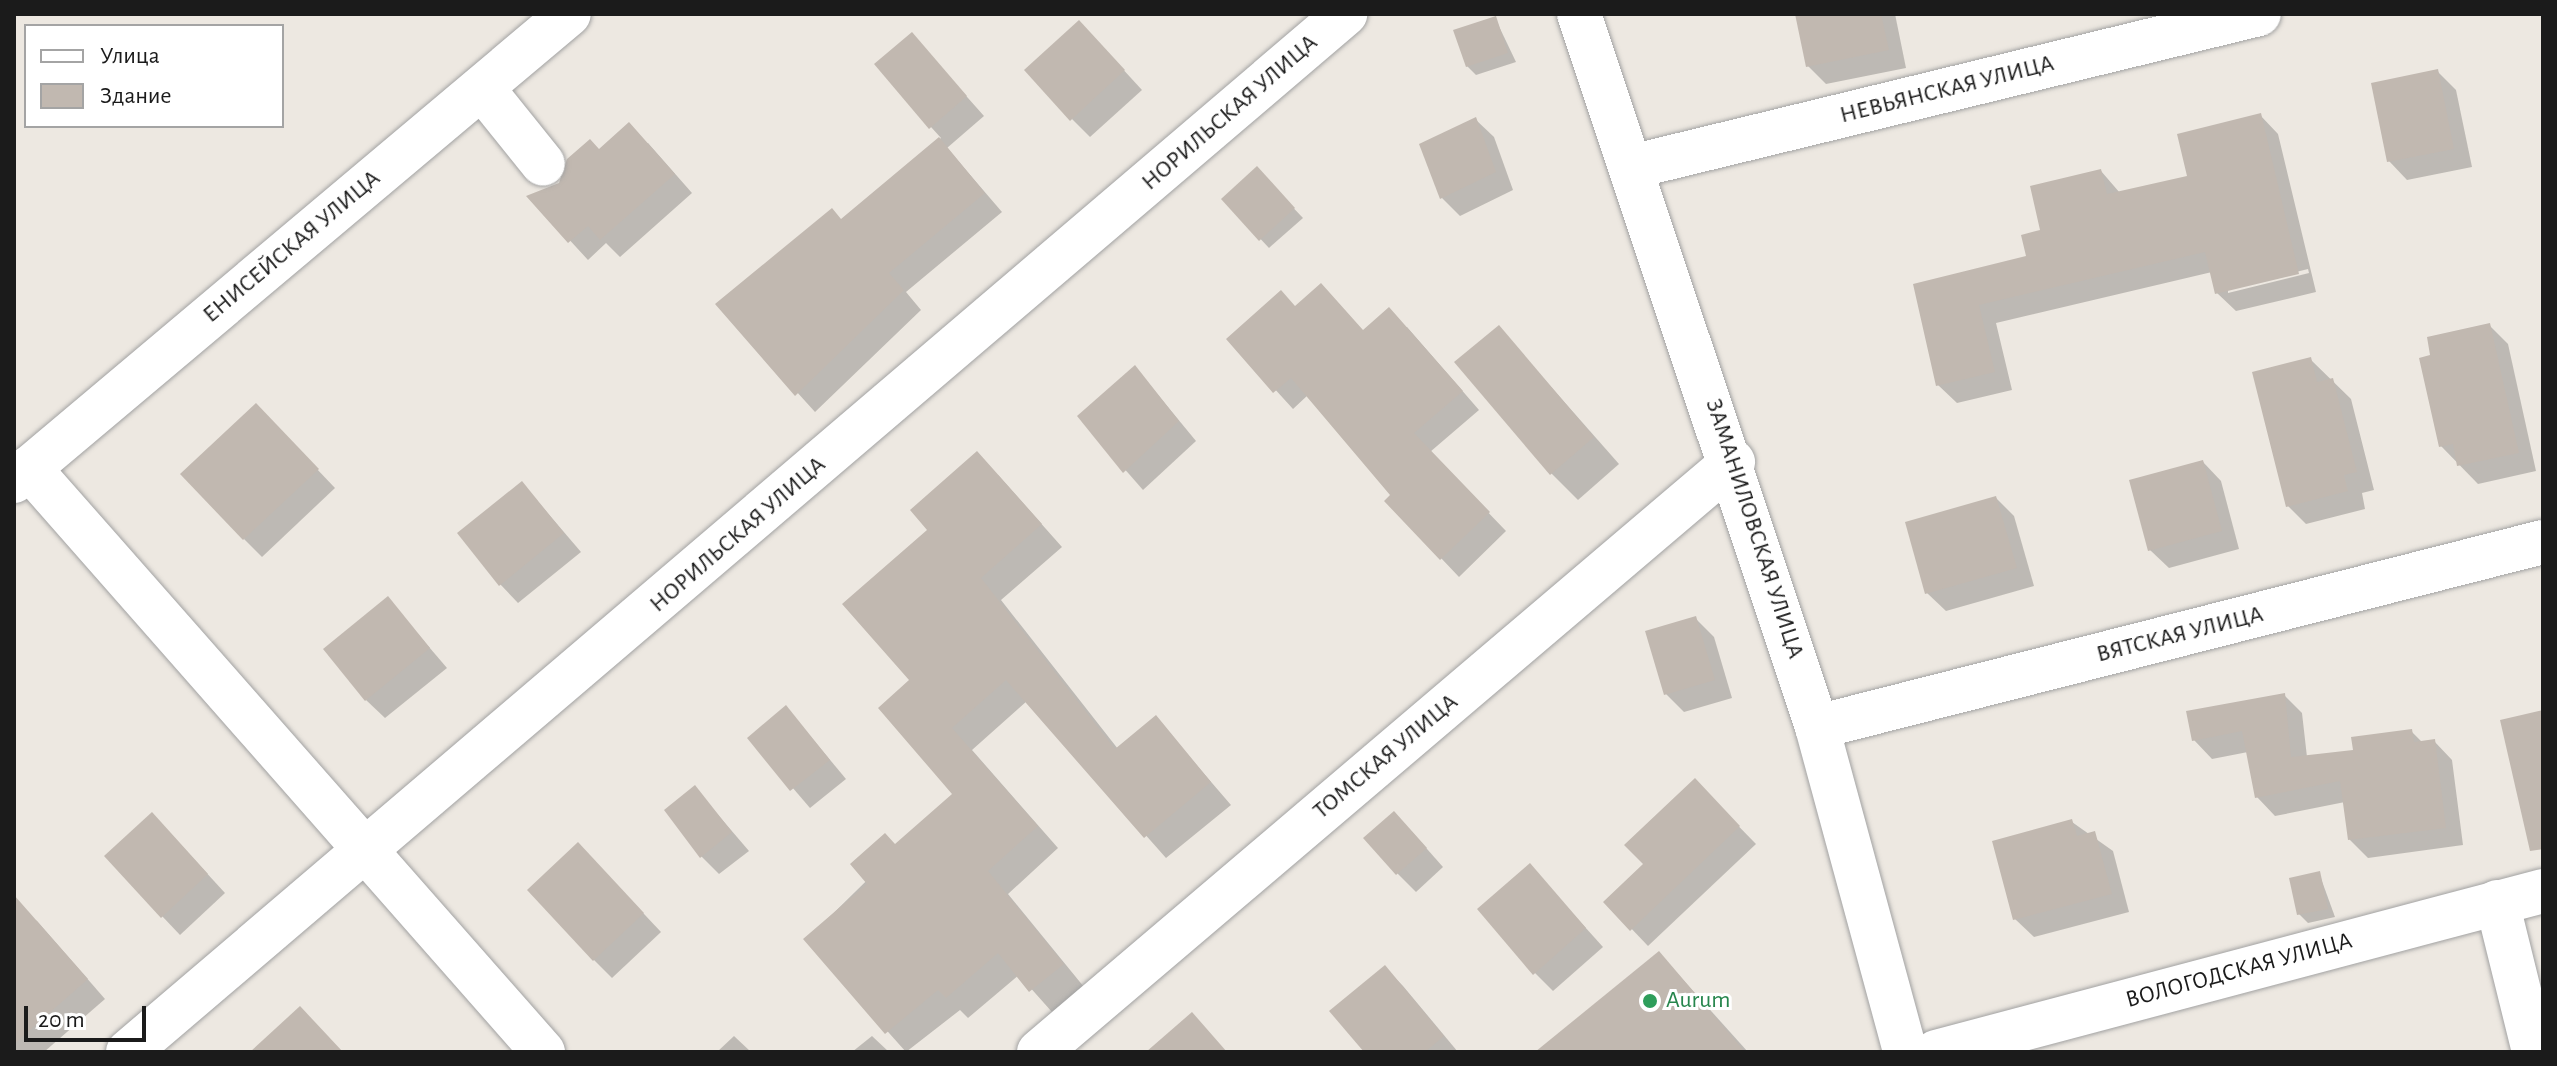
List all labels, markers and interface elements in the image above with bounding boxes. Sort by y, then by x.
legend [24,24,284,128]
street label: НОРИЛЬСКАЯ УЛИЦА [1136,29,1324,197]
text: Улица [100,44,160,68]
street label: НЕВЬЯНСКАЯ УЛИЦА [1837,49,2057,131]
text: Здание [100,84,171,108]
street label: ЕНИСЕЙСКАЯ УЛИЦА [197,164,387,330]
street label: ЗАМАНИЛОВСКАЯ УЛИЦА [1698,395,1810,663]
street label: НОРИЛЬСКАЯ УЛИЦА [644,451,832,619]
street label: ВЯТСКАЯ УЛИЦА [2094,600,2266,670]
street label: ТОМСКАЯ УЛИЦА [1308,688,1464,826]
street label: ВОЛОГОДСКАЯ УЛИЦА [2123,927,2355,1015]
place label: Aurum [1666,987,1730,1015]
scale bar [28,990,150,1040]
marker: Aurum [1641,992,1659,1010]
text: 20 m [38,1008,85,1032]

